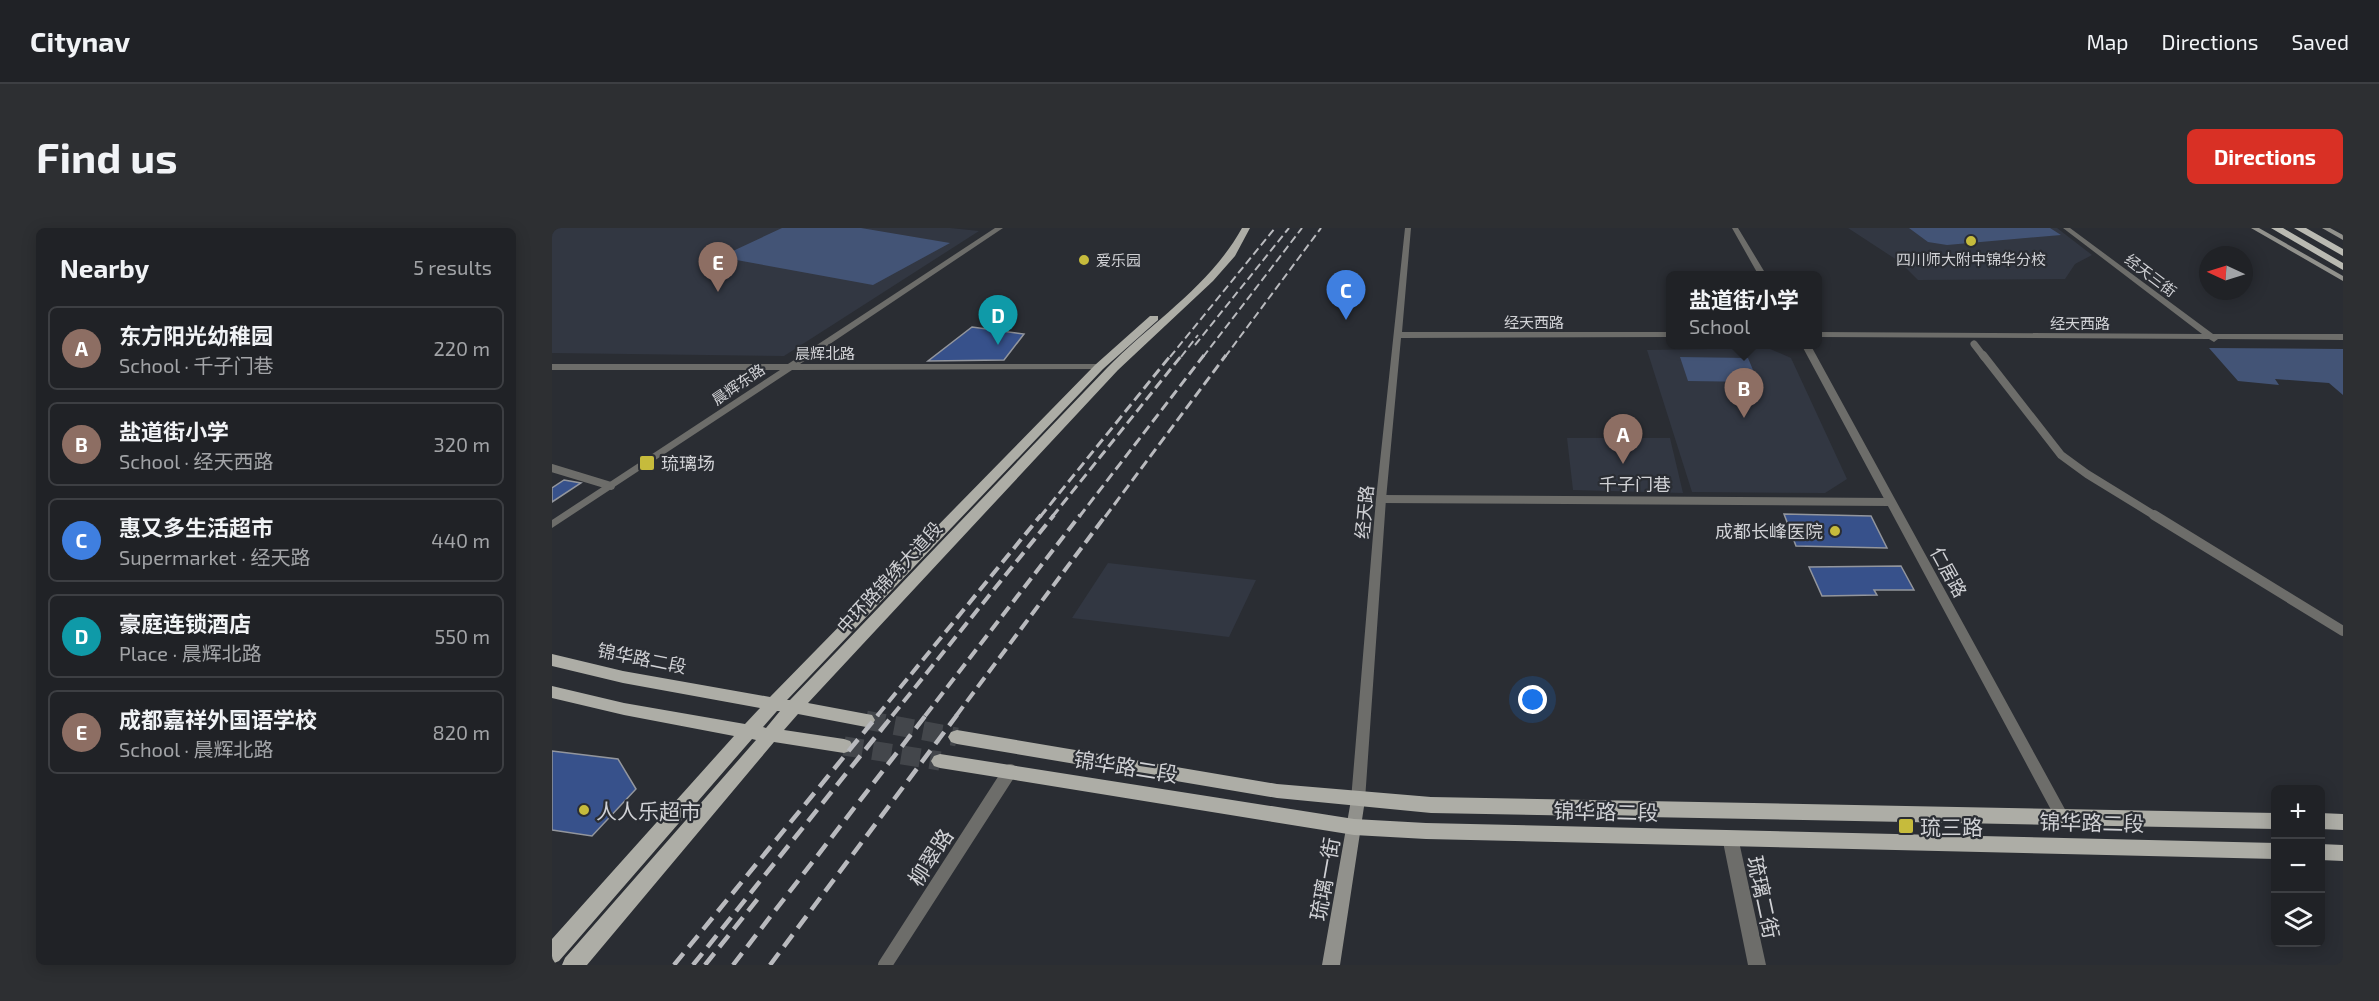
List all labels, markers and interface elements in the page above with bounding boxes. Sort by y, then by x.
text: Citynav [30,24,130,58]
text: Map [2086,29,2129,54]
text: Directions [2162,29,2258,54]
text: Saved [2291,29,2349,54]
button: Directions [2187,129,2343,184]
text: Find us [36,131,178,181]
marker: 四川师大附中锦华分校 [1964,234,1978,248]
pin: E [698,242,738,292]
north arrow [2199,246,2253,300]
place label: 四川师大附中锦华分校 [1896,250,2046,268]
street label: 经天三街 [2122,250,2180,300]
place label: 爱乐园 [1096,251,1141,269]
text: Nearby [60,252,149,283]
marker: 爱乐园 [1077,253,1091,267]
text: 5 results [413,255,492,279]
pin: C [1326,270,1366,320]
popup [1666,271,1822,349]
text: 盐道街小学 [1689,286,1799,312]
pin: D [978,296,1018,345]
street label: 经天西路 [1504,313,1564,331]
text: School [1689,314,1750,338]
street label: 经天西路 [2050,314,2110,332]
text: 东方阳光幼稚园 [119,322,273,348]
text: A [75,336,88,360]
text: 220 m [433,336,490,360]
street label: 晨辉北路 [795,344,855,362]
text: School · 千子门巷 [119,353,273,377]
street label: 晨辉东路 [708,360,768,408]
pin: B [1724,368,1764,418]
pin: A [1604,414,1642,464]
text: 盐道街小学 [119,418,229,444]
text: B [75,432,88,456]
text: 320 m [434,432,490,456]
text: School · 经天西路 [119,449,273,473]
place label: 琉璃场 [661,452,715,474]
marker: 琉璃场 [638,454,656,472]
street label: 千子门巷 [1599,473,1671,495]
street label: 经天路 [1351,484,1377,540]
text: 惠又多生活超市 [119,514,273,540]
street label: 中环路锦绣大道段 [832,517,946,637]
place label: 成都长峰医院 [1715,520,1823,542]
marker: 成都长峰医院 [1828,524,1842,538]
text: C [76,528,87,552]
text: 440 m [431,528,490,552]
street label: 仁居路 [1926,543,1972,601]
text: Supermarket · 经天路 [119,545,310,569]
text: 豪庭连锁酒店 [119,610,251,636]
text: D [75,624,88,648]
text: 550 m [435,624,490,648]
street label: 锦华路二段 [596,639,688,677]
text: Place · 晨辉北路 [119,641,262,665]
your location [1518,685,1547,714]
text: 成都嘉祥外国语学校 [119,706,317,732]
text: E [76,720,87,744]
text: 820 m [433,720,490,744]
text: School · 晨辉北路 [119,737,273,761]
street label: 锦华路二段 [1072,745,1180,787]
map controls [2271,785,2325,947]
button: + [2271,785,2325,839]
place label: 人人乐超市 [596,798,701,823]
street label: 锦华路二段 [1553,798,1659,824]
marker: 人人乐超市 [577,803,591,817]
street label: 锦华路二段 [2039,809,2145,835]
place label: 琉三路 [1920,814,1983,839]
marker: 琉三路 [1897,817,1915,835]
street label: 柳翠路 [902,824,958,890]
street label: 琉璃一街 [1304,835,1344,923]
button: − [2271,839,2325,893]
street label: 琉璃二街 [1743,853,1785,941]
button: layers [2271,893,2325,947]

